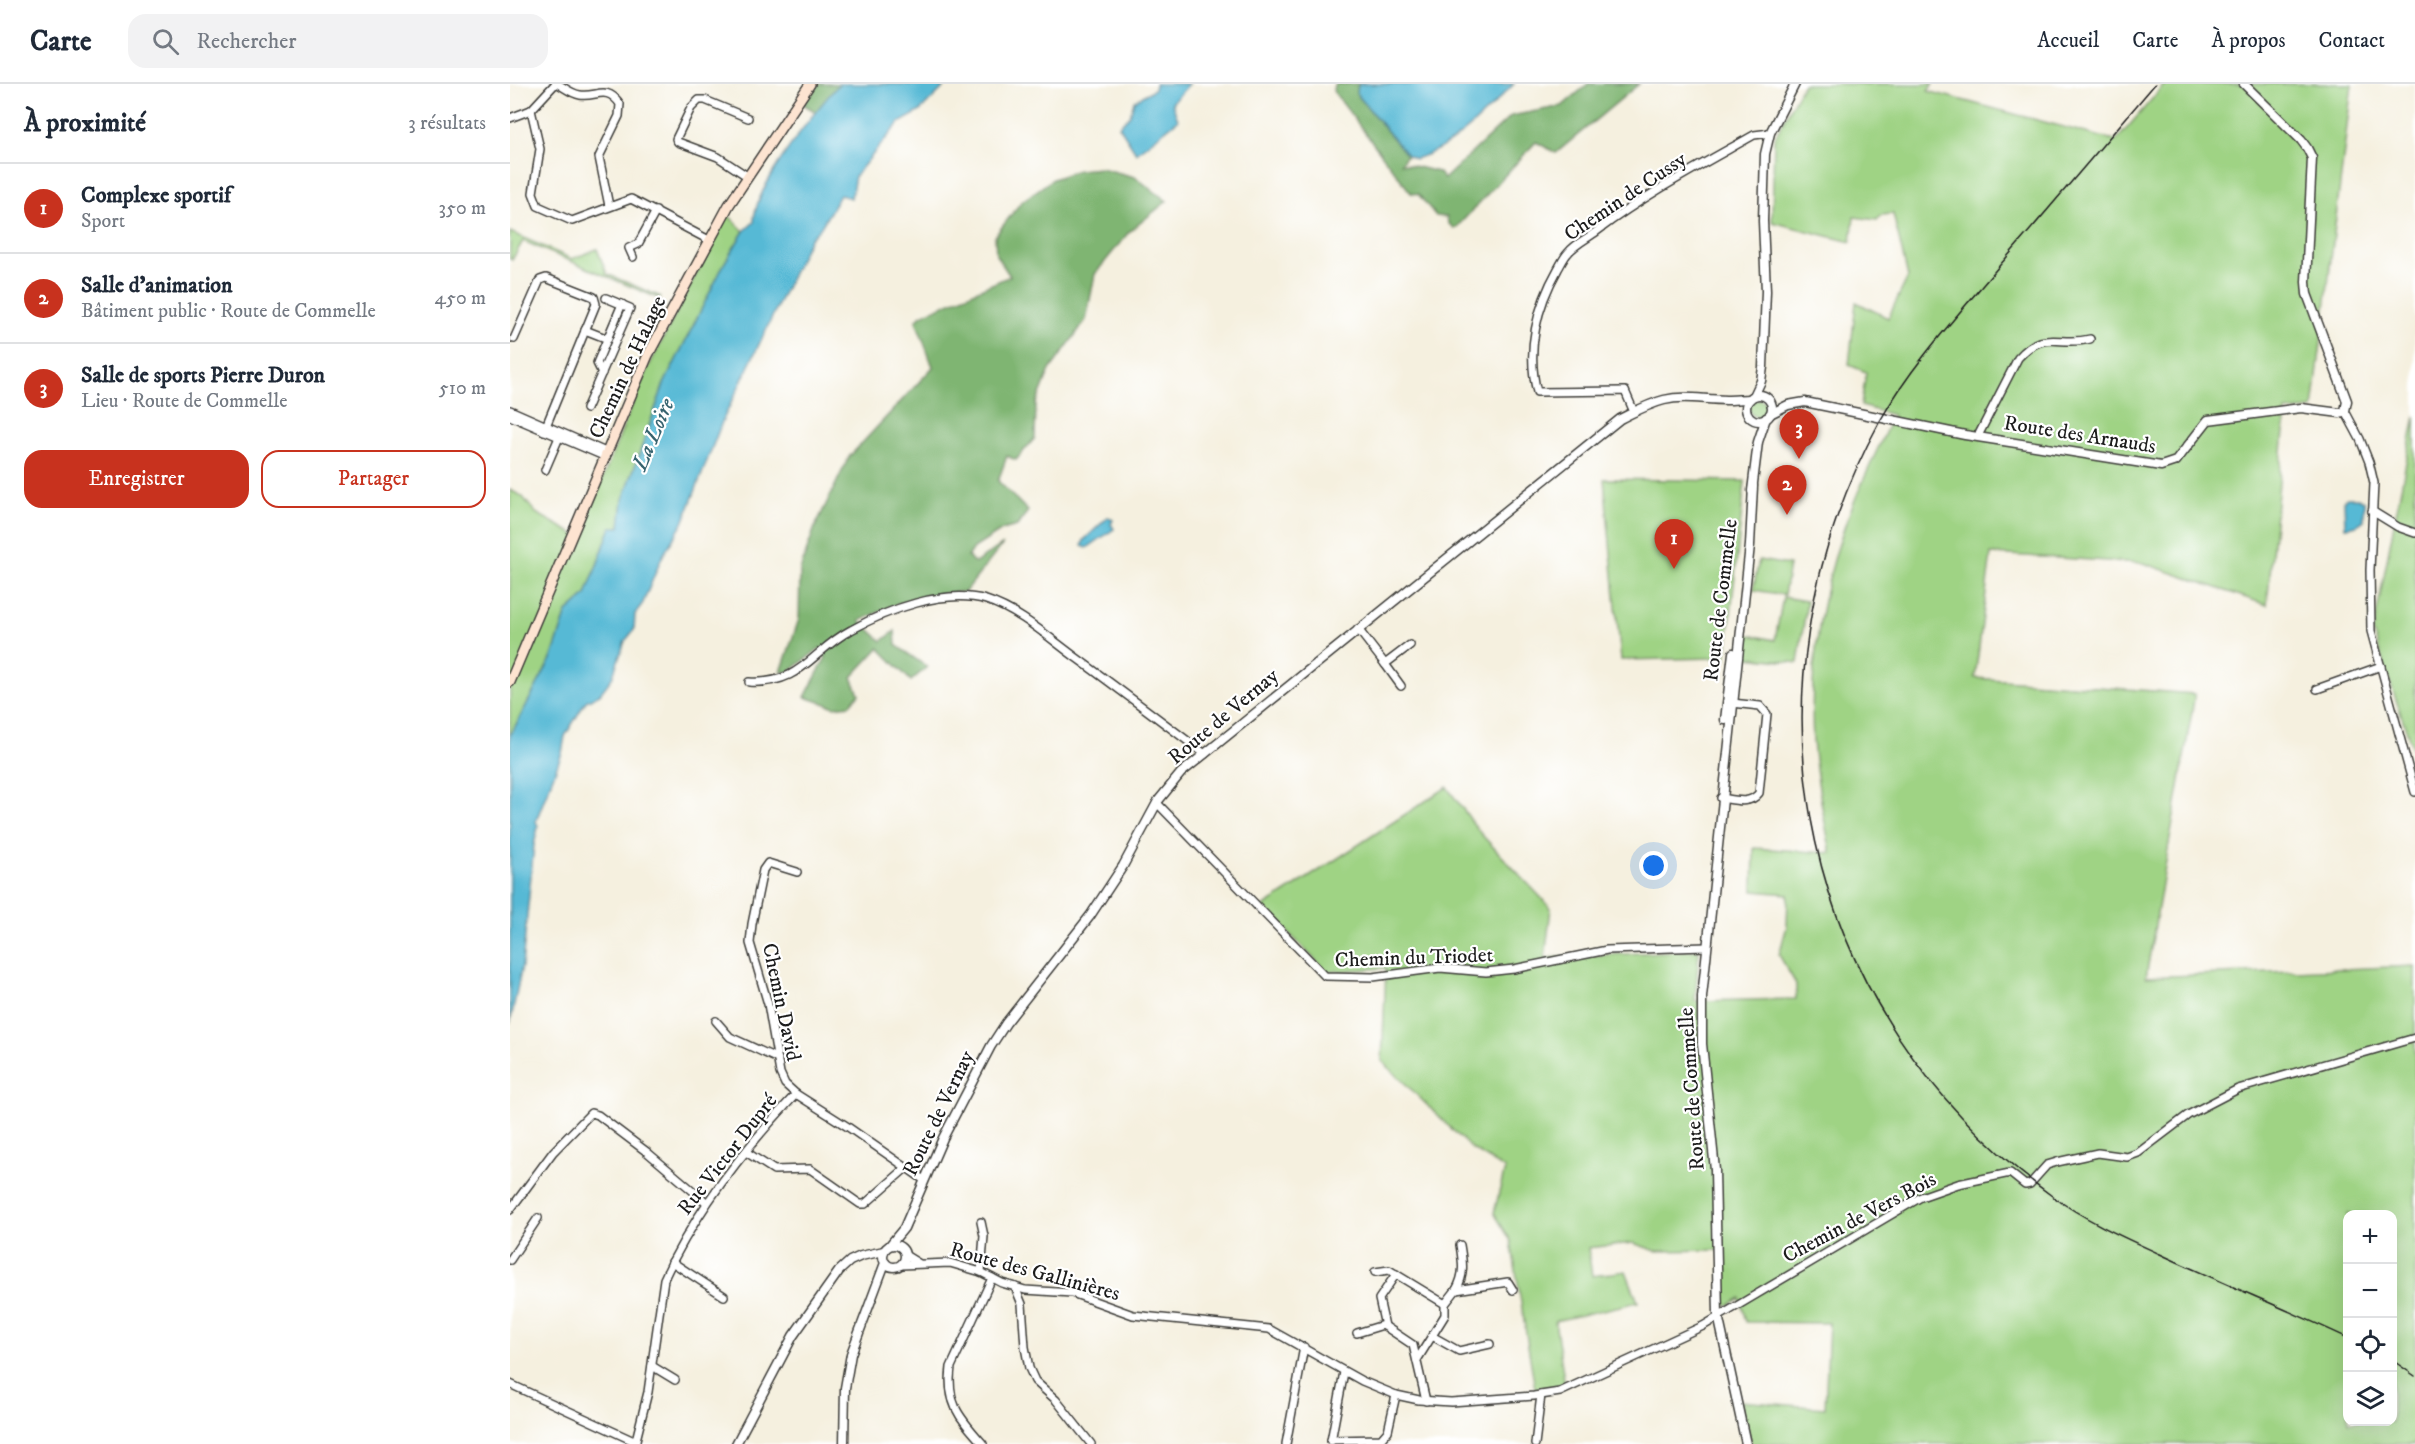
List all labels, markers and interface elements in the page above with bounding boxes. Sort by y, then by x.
search box [128,14,548,68]
text: Carte [30,24,92,59]
icon: search [149,25,182,58]
text: Rechercher [197,28,297,55]
text: Accueil [2037,28,2099,54]
text: Carte [2132,28,2178,54]
text: À propos [2211,28,2286,54]
text: Contact [2319,28,2385,54]
text: À proximité [24,107,146,140]
text: 3 résultats [408,111,486,136]
street label: Chemin de Cussy [1559,146,1693,247]
text: Complexe sportif [81,182,231,209]
text: 1 [40,196,47,221]
text: 350 m [439,196,486,221]
text: Sport [81,209,125,234]
text: Salle d'animation [81,272,233,299]
text: 2 [39,286,48,311]
text: 450 m [435,286,486,311]
street label: Chemin de Halage [583,292,672,443]
text: Bâtiment public · Route de Commelle [81,299,376,324]
text: Salle de sports Pierre Duron [81,362,325,389]
text: 3 [40,376,47,401]
text: 510 m [439,376,486,401]
text: Lieu · Route de Commelle [81,389,288,414]
water label: La Loire [625,394,681,476]
pin: 3 [1780,410,1818,459]
street label: Route des Arnauds [2002,410,2158,460]
button: Enregistrer [24,450,249,508]
button: Partager [261,450,486,508]
pin: 2 [1768,466,1806,515]
street label: Route de Commelle [1698,517,1744,683]
pin: 1 [1654,520,1694,569]
street label: Route de Vernay [1163,662,1285,771]
your location [1639,851,1668,880]
street label: Chemin David [756,941,806,1064]
street label: Chemin du Triodet [1334,942,1494,974]
street label: Route de Commelle [1673,1006,1711,1171]
street label: Route de Vernay [897,1046,981,1180]
street label: Rue Victor Dupré [672,1089,783,1220]
street label: Chemin de Vers Bois [1778,1166,1941,1269]
map controls [2343,1210,2397,1426]
button: + [2343,1210,2397,1264]
street label: Route des Gallinières [947,1237,1123,1307]
button: − [2343,1264,2397,1318]
button: locate [2343,1318,2397,1372]
button: layers [2343,1372,2397,1426]

